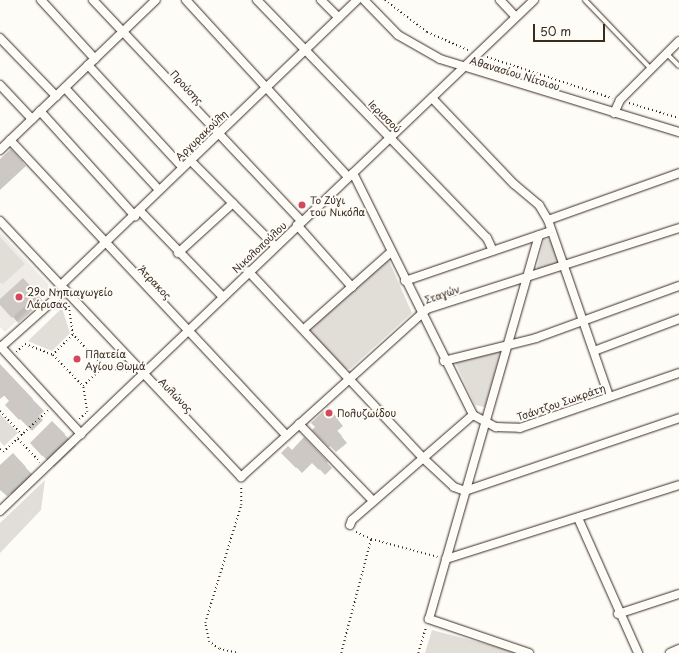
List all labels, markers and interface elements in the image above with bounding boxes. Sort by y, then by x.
scale bar [535,16,607,42]
text: 50 m [540,22,571,40]
street label: Αθανασίου Νίτσιου [469,54,561,92]
street label: Προύσης [168,67,206,107]
street label: Ιερισσού [366,97,404,135]
street label: Αργυρακούλη [173,107,229,163]
place label: Το Ζύγι του Νικόλα [310,193,365,216]
marker: Το Ζύγι του Νικόλα [297,200,307,210]
street label: Νικολοπούλου [229,219,289,275]
street label: Άτρακος [136,263,174,301]
street label: Σταγών [423,282,461,306]
place label: 29ο Νηπιαγωγείο Λάρισας [27,285,113,308]
marker: 29ο Νηπιαγωγείο Λάρισας [14,292,24,302]
place label: Πλατεία Αγίου Θωμά [85,347,146,370]
marker: Πλατεία Αγίου Θωμά [72,354,82,364]
street label: Αυλώνος [157,375,195,415]
street label: Τσάντζου Σωκράτη [515,381,607,423]
place label: Πολυζωίδου [337,407,396,419]
marker: Πολυζωίδου [324,408,334,418]

